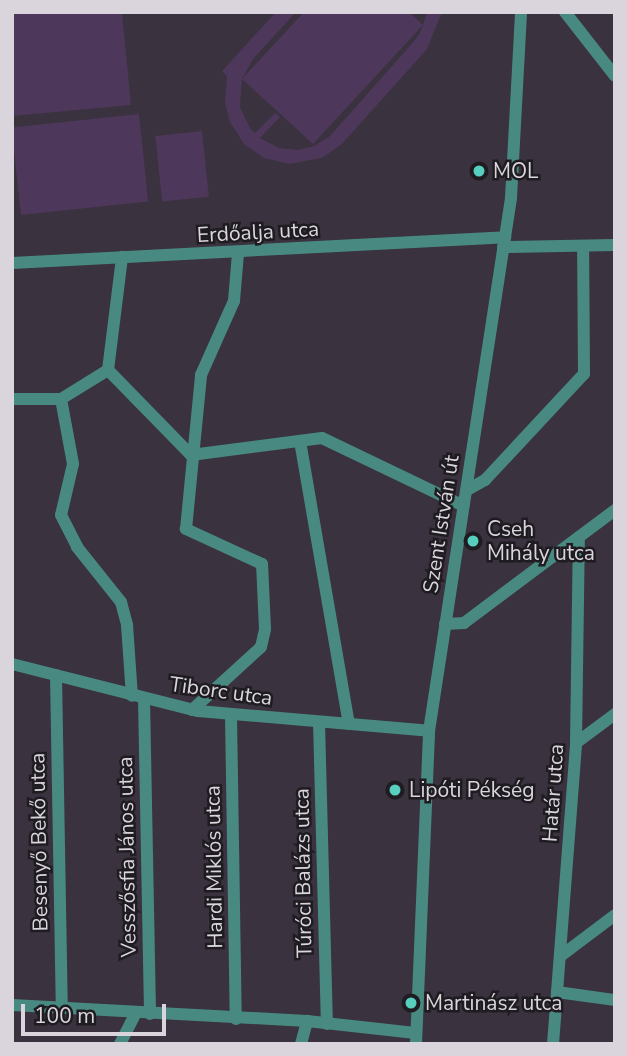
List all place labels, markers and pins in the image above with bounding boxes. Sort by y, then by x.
place label: MOL [493,158,538,184]
marker: MOL [471,163,487,179]
place label: Cseh Mihály utca [487,516,595,566]
marker: Cseh Mihály utca [465,533,481,549]
place label: Lipóti Pékség [409,777,535,803]
marker: Lipóti Pékség [387,782,403,798]
place label: Martinász utca [425,990,562,1016]
marker: Martinász utca [403,995,419,1011]

